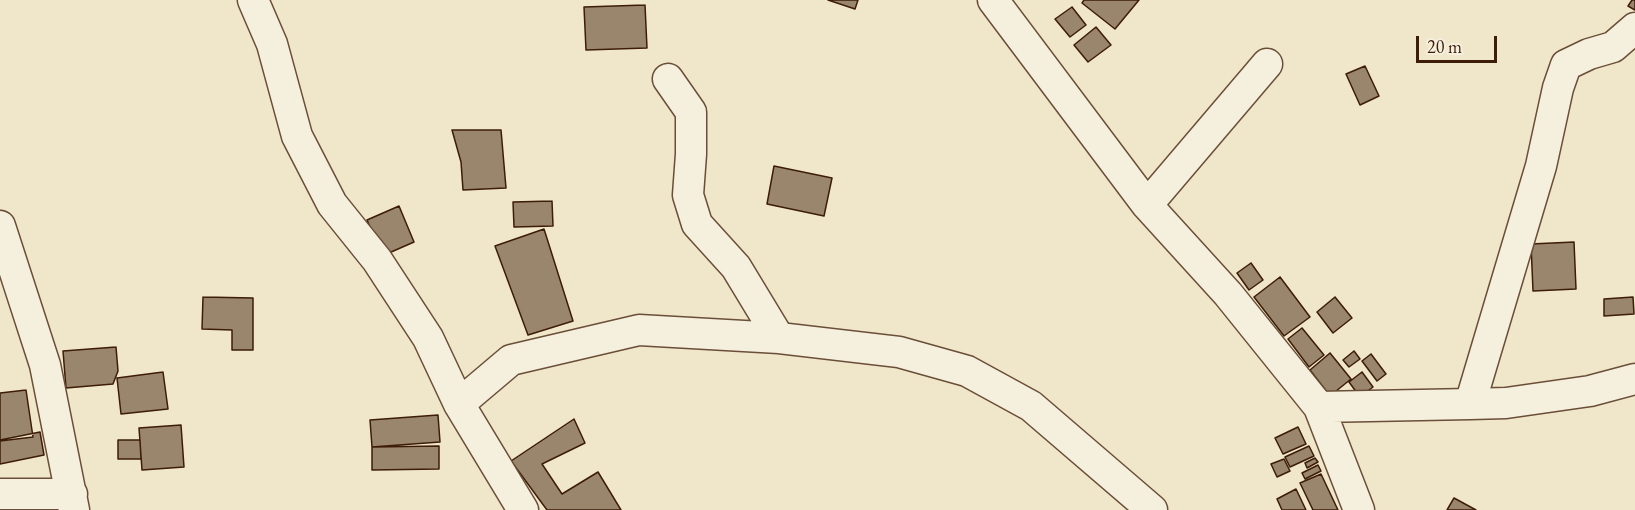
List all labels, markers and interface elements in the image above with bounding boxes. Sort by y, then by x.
scale bar [1419,24,1500,62]
text: 20 m [1427,35,1462,58]

